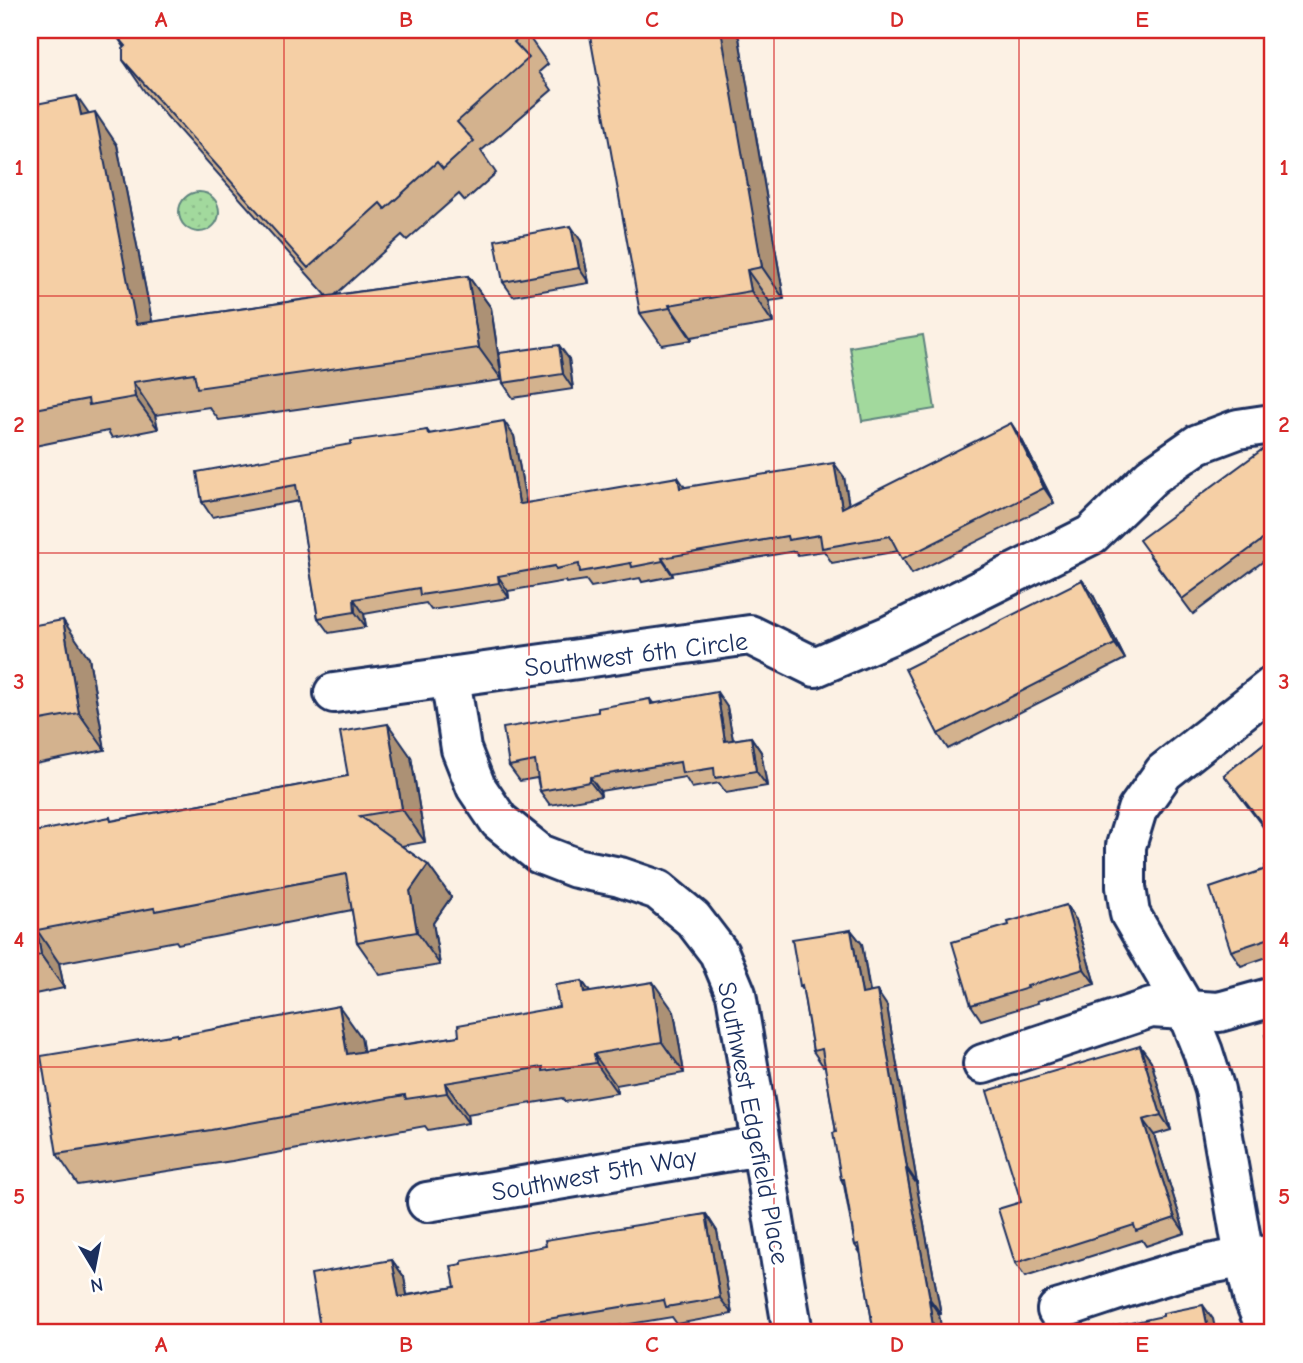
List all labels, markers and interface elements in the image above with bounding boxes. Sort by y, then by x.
text: A [155,6,168,33]
text: B [399,6,413,33]
text: C [645,6,659,33]
text: D [890,6,904,33]
text: E [1135,6,1149,33]
text: 1 [14,154,24,181]
text: 1 [1279,154,1289,181]
text: 2 [13,411,25,438]
text: 2 [1278,411,1290,438]
street label: Southwest 6th Circle [523,626,749,684]
text: 3 [13,668,25,695]
text: 3 [1278,668,1290,695]
text: 4 [14,926,25,953]
text: 4 [1279,926,1290,953]
street label: Southwest Edgefield Place [711,979,795,1267]
street label: Southwest 5th Way [489,1142,699,1208]
text: 5 [13,1183,25,1210]
text: 5 [1278,1183,1290,1210]
north arrow [60,1234,130,1304]
text: N [89,1273,105,1297]
text: A [155,1331,168,1358]
text: B [399,1331,413,1358]
text: C [645,1331,659,1358]
text: D [890,1331,904,1358]
text: E [1135,1331,1149,1358]

